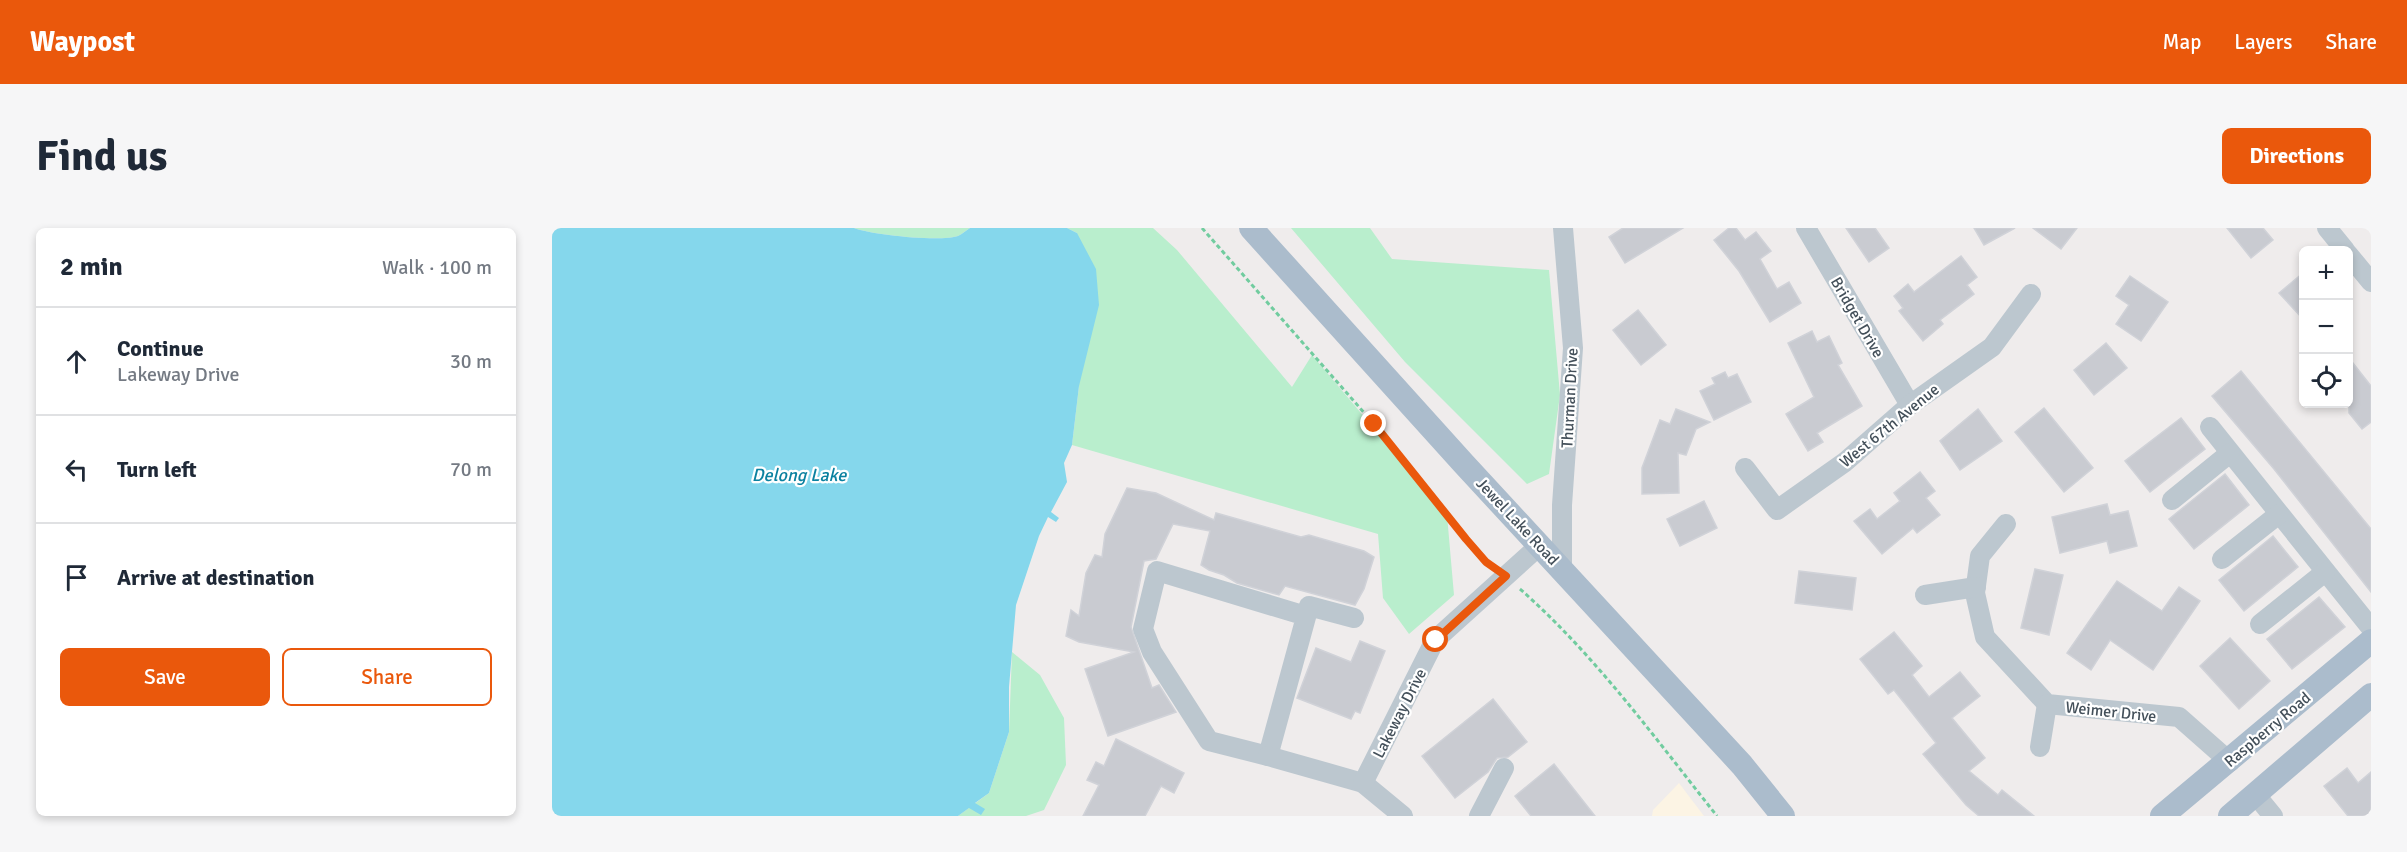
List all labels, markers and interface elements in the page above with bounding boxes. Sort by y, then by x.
text: Waypost [30,25,135,59]
text: Map [2163,29,2201,55]
text: Layers [2234,29,2292,55]
text: Share [2325,29,2377,55]
button: Directions [2222,128,2371,184]
text: Find us [36,131,167,182]
map controls [2299,246,2353,408]
button: + [2299,246,2353,300]
text: 2 min [60,251,123,283]
text: Walk · 100 m [382,255,492,280]
street label: Bridget Drive [1826,274,1888,361]
button: − [2299,300,2353,354]
text: Continue [117,335,204,362]
icon: ahead [60,345,93,378]
street label: Thurman Drive [1557,348,1583,449]
text: 30 m [450,349,492,374]
button: locate [2299,354,2353,408]
text: Lakeway Drive [117,362,239,387]
street label: West 67th Avenue [1836,380,1943,472]
route end [1360,410,1386,436]
icon: left [60,453,93,486]
text: Turn left [117,456,197,483]
text: 70 m [450,457,492,482]
water label: Delong Lake [752,464,847,486]
street label: Jewel Lake Road [1472,474,1563,570]
icon: arrive [60,561,93,594]
text: Arrive at destination [117,564,314,591]
route start [1422,626,1448,652]
button: Save [60,648,270,706]
button: Share [282,648,492,706]
street label: Lakeway Drive [1369,665,1431,762]
street label: Raspberry Road [2220,688,2315,772]
street label: Weimer Drive [2064,697,2157,727]

